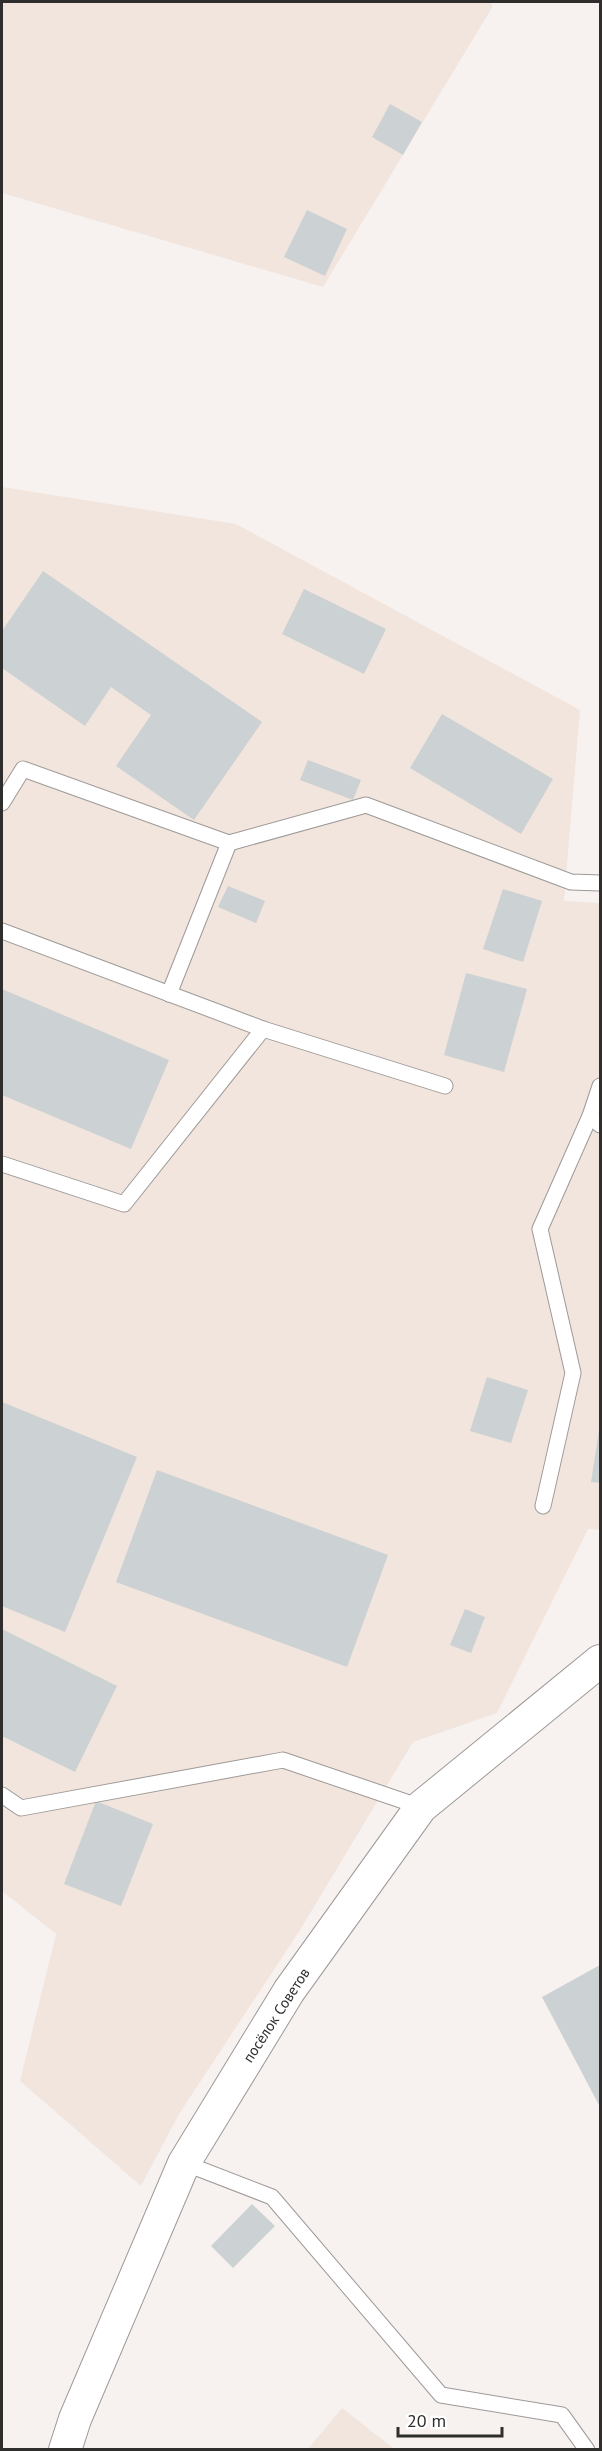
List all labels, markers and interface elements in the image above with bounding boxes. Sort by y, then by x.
street label: посёлок Советов [238,1964,314,2066]
scale bar [398,2400,502,2438]
text: 20 m [407,2409,446,2432]

